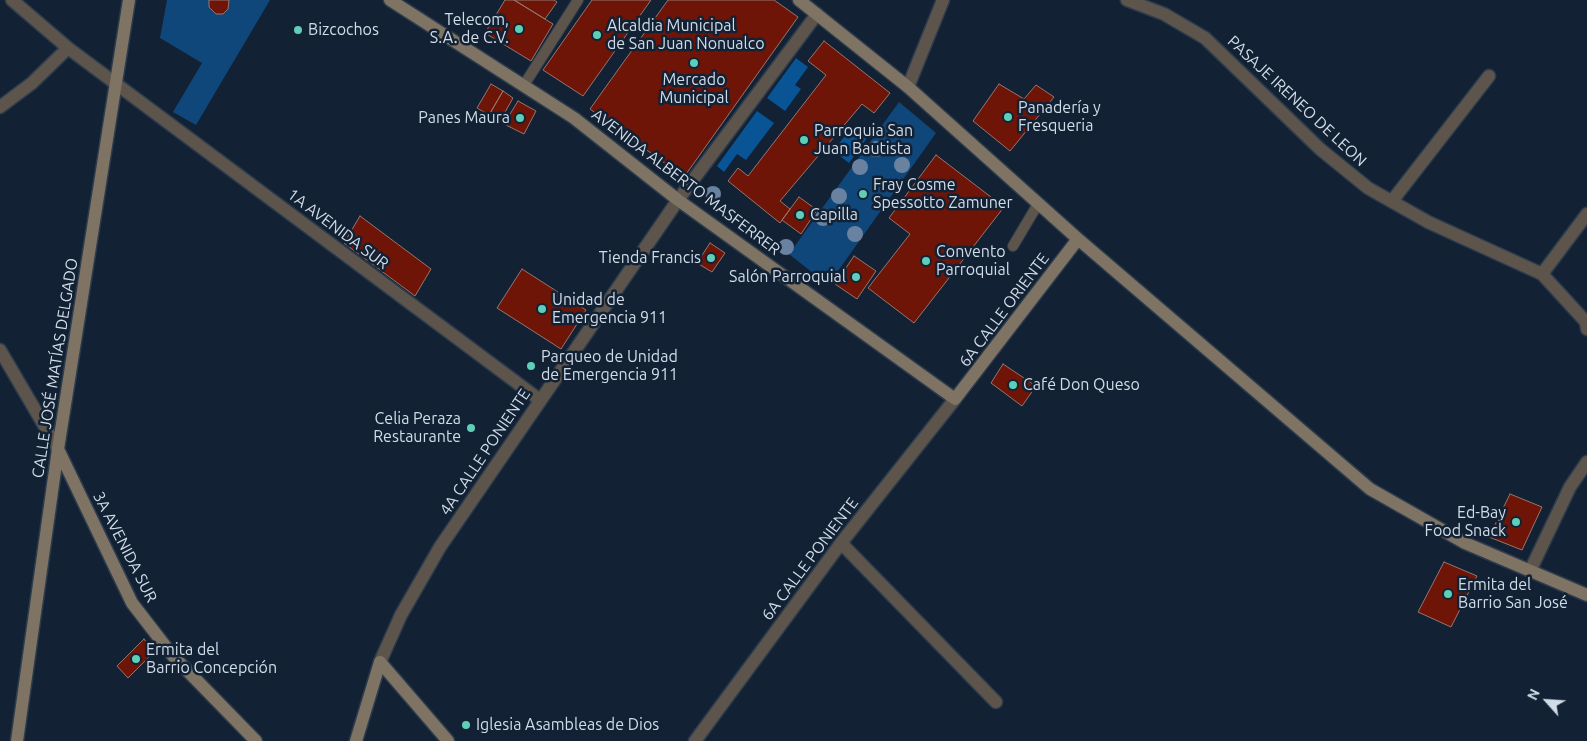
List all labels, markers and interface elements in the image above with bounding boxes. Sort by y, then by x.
place label: Telecom, S.A. de C.V. [430,10,509,48]
place label: Alcaldia Municipal de San Juan Nonualco [607,16,765,54]
place label: Bizcochos [308,20,379,40]
marker: Telecom, S.A. de C.V. [513,23,525,35]
marker: Bizcochos [292,24,304,36]
marker: Alcaldia Municipal de San Juan Nonualco [591,29,603,41]
street label: PASAJE IRENEO DE LEON [1223,32,1371,170]
marker: Mercado Municipal [688,57,700,69]
place label: Mercado Municipal [659,70,729,108]
place label: Panadería y Fresqueria [1018,98,1101,136]
street label: AVENIDA ALBERTO MASFERRER [588,105,784,259]
place label: Panes Maura [418,108,510,128]
marker: Panadería y Fresqueria [1002,111,1014,123]
marker: Panes Maura [514,112,526,124]
place label: Parroquia San Juan Bautista [814,121,913,159]
marker: Parroquia San Juan Bautista [798,134,810,146]
place label: Fray Cosme Spessotto Zamuner [873,175,1013,213]
street label: 1A AVENIDA SUR [284,185,392,273]
marker: Fray Cosme Spessotto Zamuner [857,188,869,200]
place label: Capilla [810,205,858,225]
marker: Capilla [794,209,806,221]
place label: Convento Parroquial [936,242,1010,280]
place label: Tienda Francis [599,248,701,268]
street label: 6A CALLE ORIENTE [955,249,1053,371]
marker: Tienda Francis [705,252,717,264]
marker: Convento Parroquial [920,255,932,267]
street label: CALLE JOSÉ MATÍAS DELGADO [28,257,82,479]
place label: Salón Parroquial [729,267,846,287]
marker: Salón Parroquial [850,271,862,283]
place label: Unidad de Emergencia 911 [552,290,667,328]
marker: Unidad de Emergencia 911 [536,303,548,315]
place label: Parqueo de Unidad de Emergencia 911 [541,347,678,385]
marker: Parqueo de Unidad de Emergencia 911 [525,360,537,372]
place label: Café Don Queso [1023,375,1140,395]
marker: Café Don Queso [1007,379,1019,391]
street label: 4A CALLE PONIENTE [436,385,534,519]
place label: Celia Peraza Restaurante [373,409,461,447]
marker: Celia Peraza Restaurante [465,422,477,434]
street label: 3A AVENIDA SUR [89,488,161,606]
street label: 6A CALLE PONIENTE [758,494,862,624]
place label: Ed-Bay Food Snack [1425,503,1506,541]
marker: Ed-Bay Food Snack [1510,516,1522,528]
place label: Ermita del Barrio San José [1458,575,1568,613]
marker: Ermita del Barrio San José [1442,588,1454,600]
place label: Ermita del Barrio Concepción [146,640,277,678]
marker: Ermita del Barrio Concepción [130,653,142,665]
north arrow [1522,676,1572,726]
text: N [1524,686,1543,703]
place label: Iglesia Asambleas de Dios [476,715,659,735]
marker: Iglesia Asambleas de Dios [460,719,472,731]

